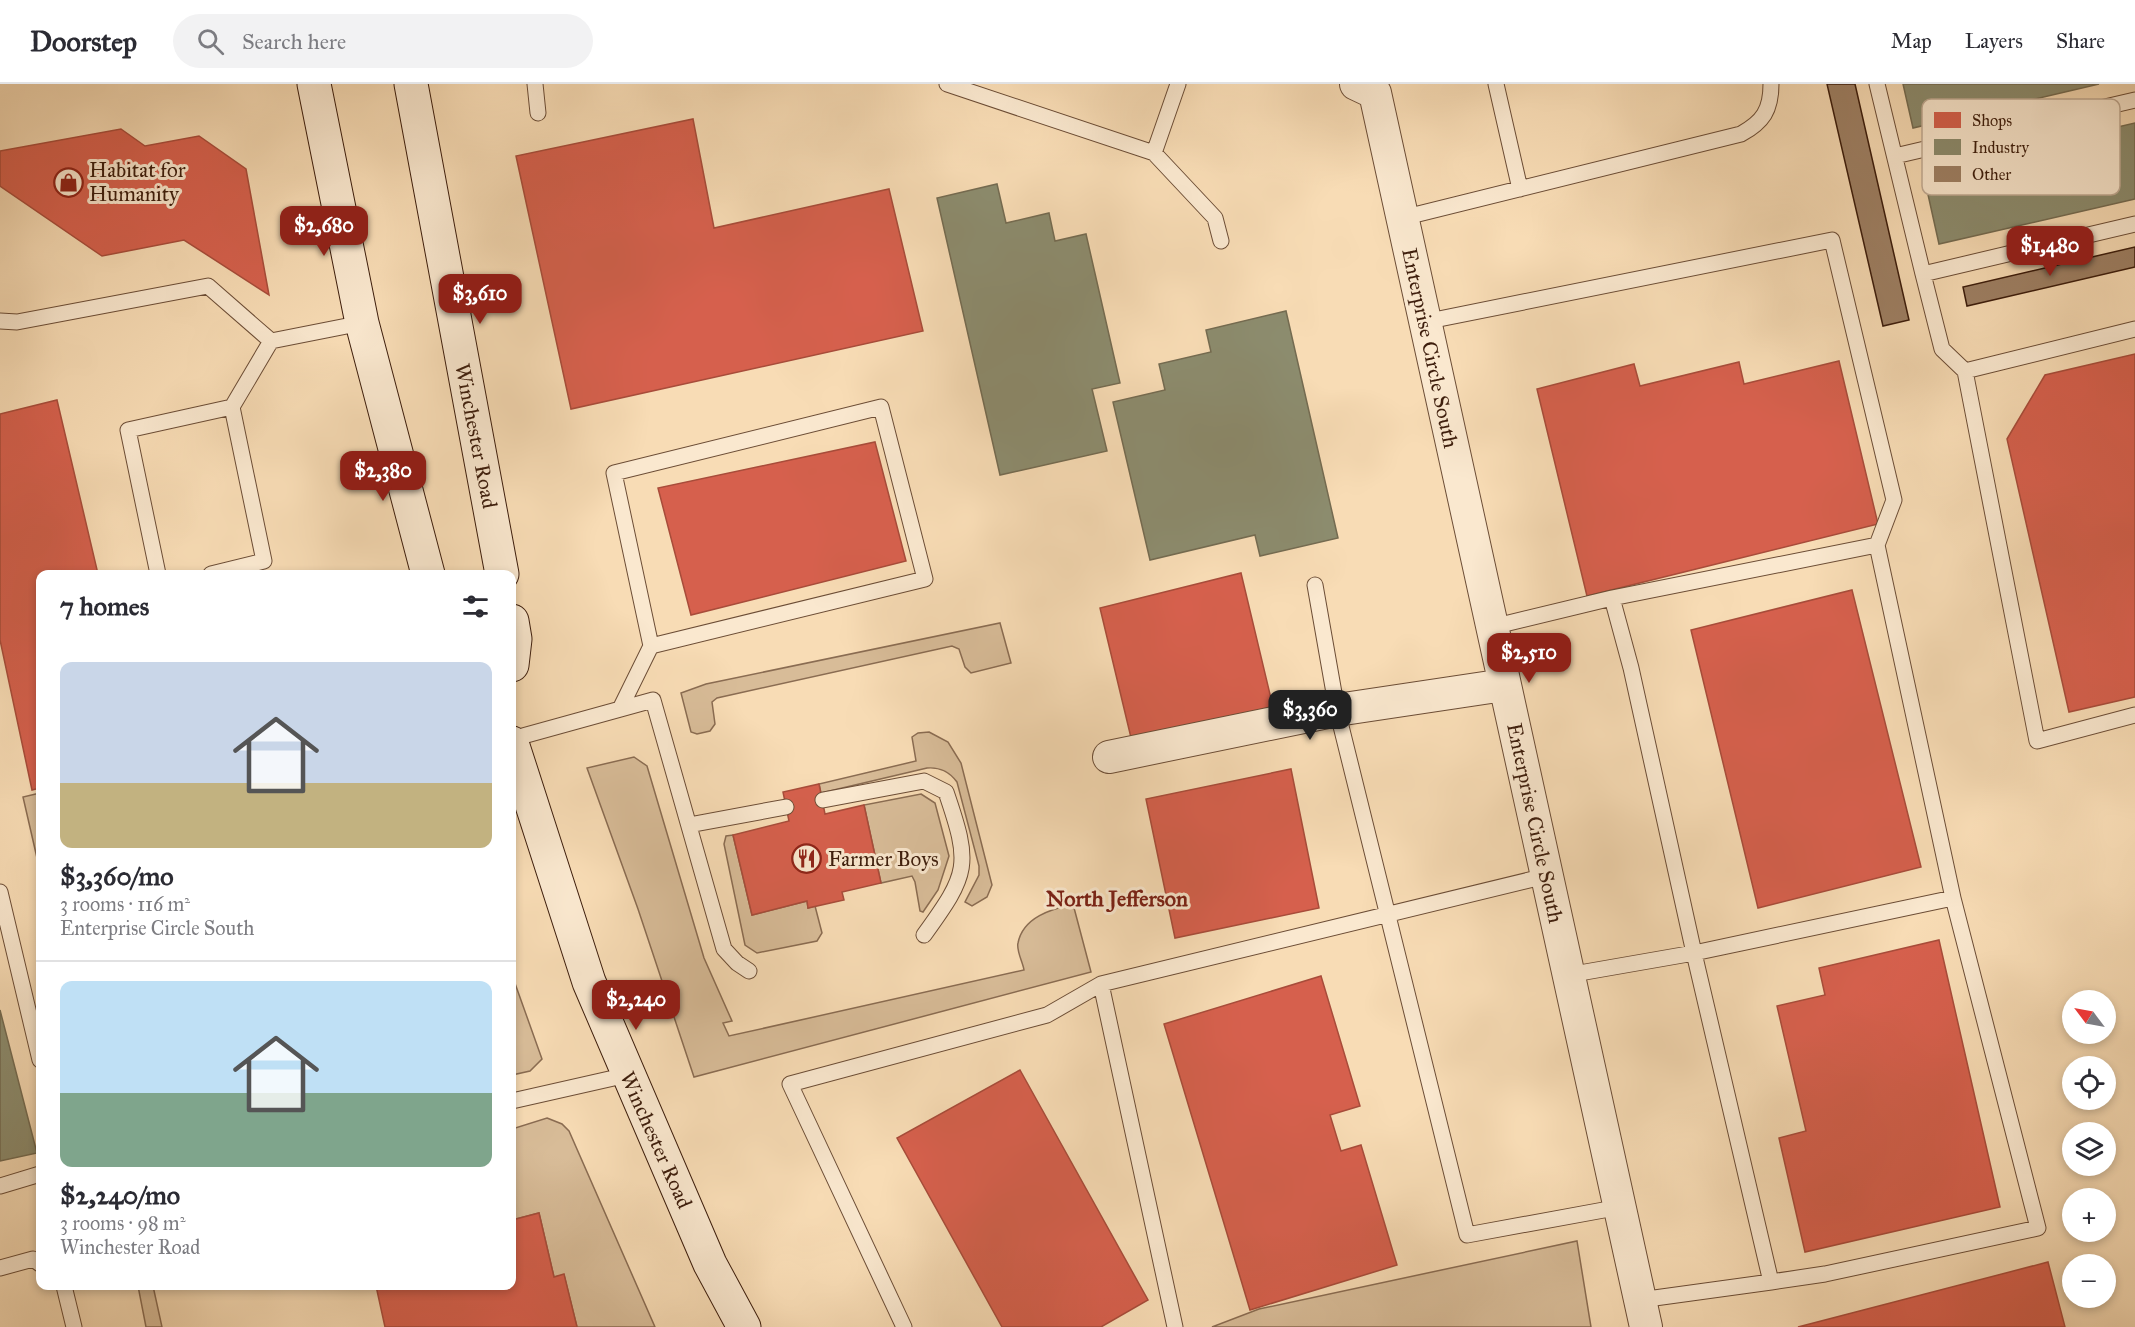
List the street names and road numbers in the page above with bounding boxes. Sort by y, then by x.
street label: Enterprise Circle South [1396,245,1464,451]
street label: Winchester Road [449,361,503,511]
street label: Enterprise Circle South [1501,720,1569,926]
street label: Winchester Road [614,1067,698,1213]

